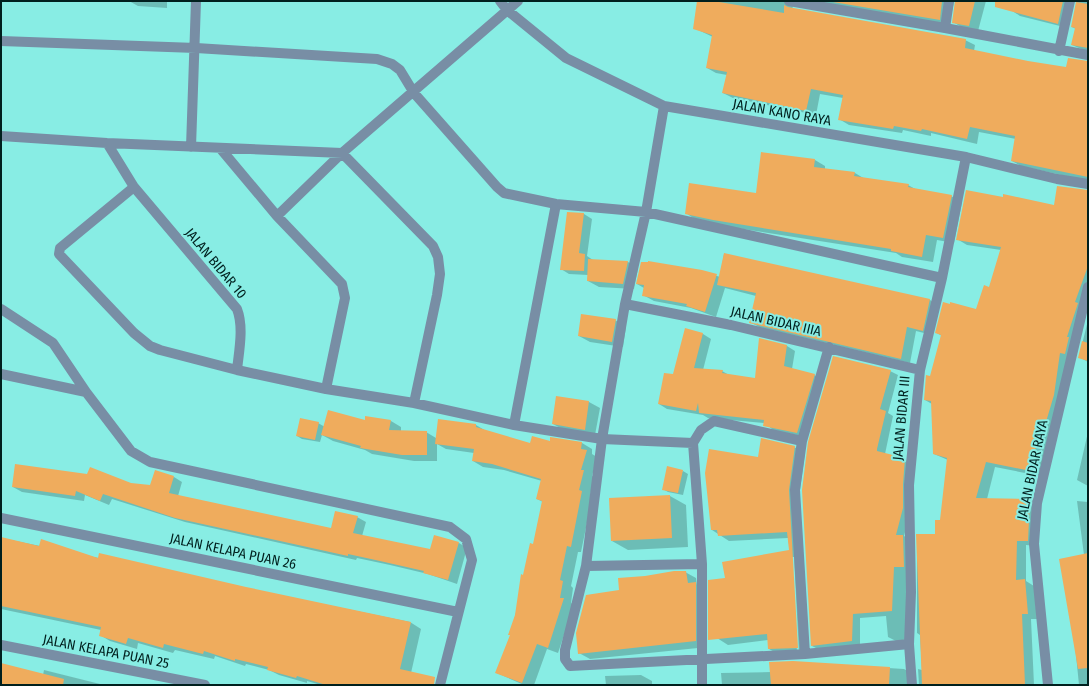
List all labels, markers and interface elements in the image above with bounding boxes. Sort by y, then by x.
street label: JALAN KANO RAYA [731,95,833,130]
street label: JALAN BIDAR 10 [181,225,250,302]
street label: JALAN BIDAR IIIA [729,303,823,340]
street label: JALAN BIDAR III [889,375,914,461]
street label: JALAN BIDAR RAYA [1014,418,1052,522]
street label: JALAN KELAPA PUAN 26 [168,530,298,573]
street label: JALAN KELAPA PUAN 25 [41,631,171,672]

